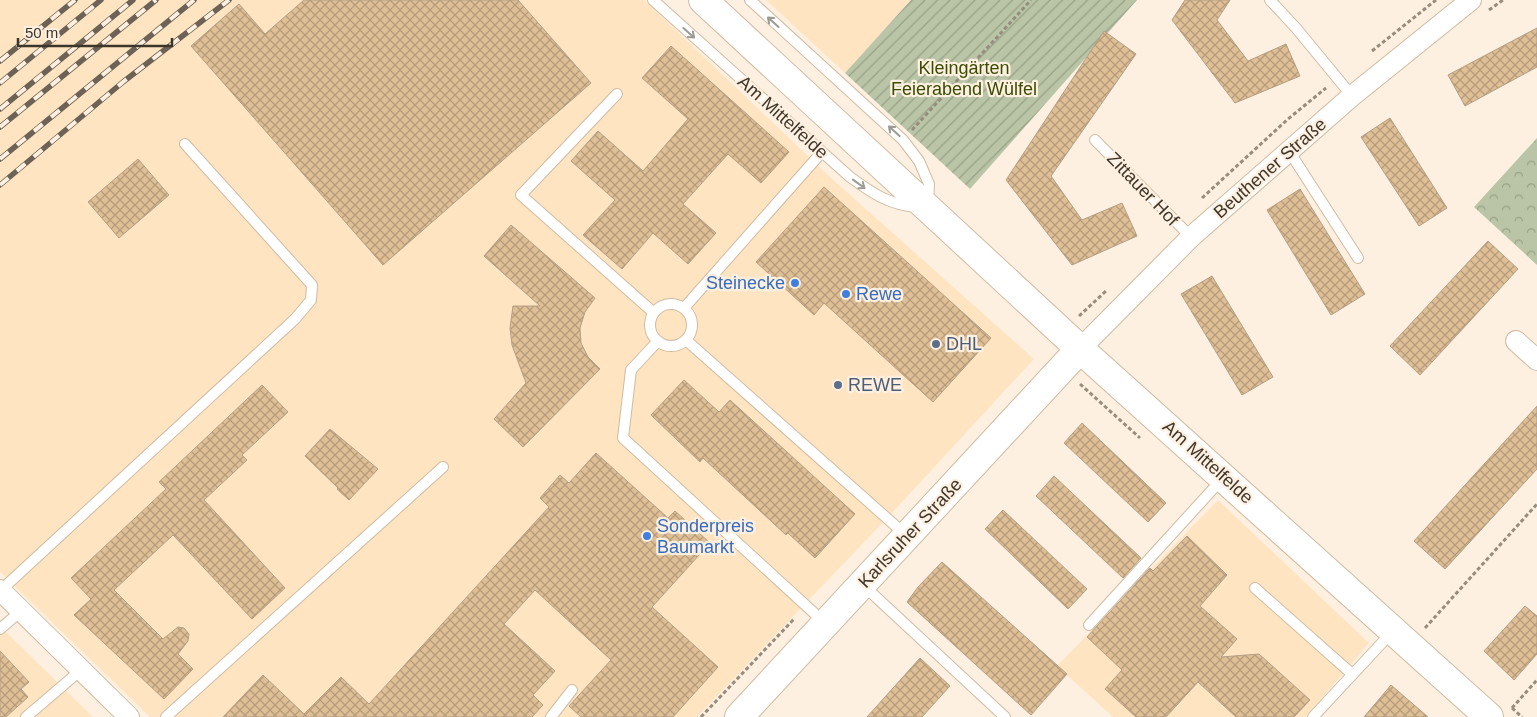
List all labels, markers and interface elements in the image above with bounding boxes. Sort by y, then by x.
scale bar [18,15,171,47]
one-way arrow [767,16,780,27]
text: 50 m [25,24,58,41]
one-way arrow [683,27,696,39]
park label: Kleingärten Feierabend Wülfel [891,58,1037,99]
street label: Am Mittelfelde [734,71,832,163]
street label: Beuthener Straße [1210,114,1330,222]
one-way arrow [887,125,900,137]
street label: Zittauer Hof [1103,148,1184,230]
one-way arrow [852,178,865,189]
place label: Steinecke [706,273,785,293]
marker: Steinecke [789,277,801,289]
place label: Rewe [856,284,902,304]
marker: Rewe [840,288,852,300]
place label: DHL [946,334,982,354]
marker: DHL [930,338,942,350]
place label: REWE [848,375,902,395]
marker: REWE [832,379,844,391]
street label: Am Mittelfelde [1159,416,1257,508]
street label: Karlsruher Straße [854,474,966,592]
place label: Sonderpreis Baumarkt [657,516,754,557]
marker: Sonderpreis Baumarkt [641,530,653,542]

